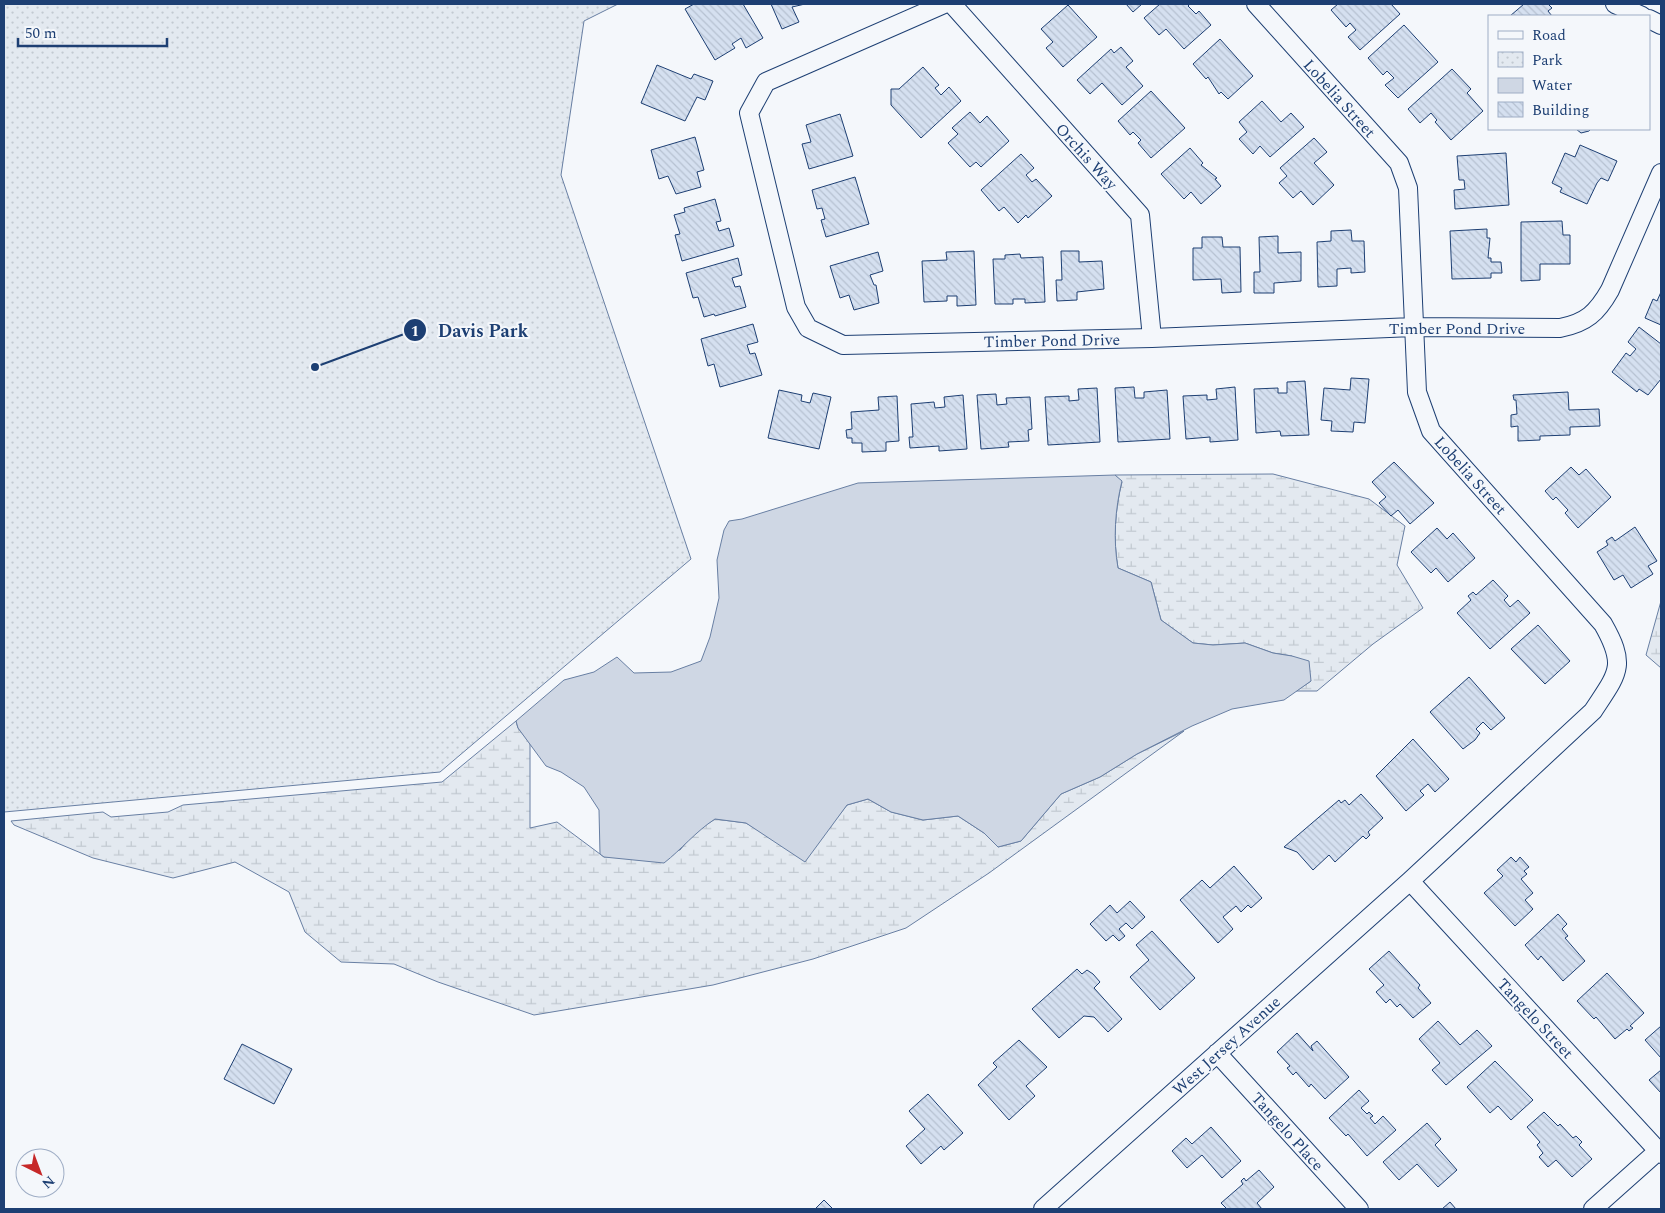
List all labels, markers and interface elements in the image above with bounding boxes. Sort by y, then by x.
scale bar [18,15,166,47]
legend [1488,15,1650,130]
text: 50 m [25,22,57,45]
text: Road [1532,24,1566,47]
text: Park [1532,49,1563,72]
street label: Lobelia Street [1297,54,1382,144]
text: Water [1532,74,1572,97]
text: Building [1532,99,1589,122]
street label: Orchis Way [1050,118,1124,196]
callout: Davis Park [403,314,538,347]
street label: Timber Pond Drive [1389,317,1525,341]
text: Davis Park [438,318,528,345]
text: 1 [411,320,419,343]
street label: Timber Pond Drive [984,328,1120,354]
street label: Lobelia Street [1428,431,1513,521]
street label: Tangelo Street [1491,973,1579,1065]
street label: West Jersey Avenue [1167,990,1286,1101]
street label: Tangelo Place [1245,1087,1329,1176]
north arrow [15,1148,65,1198]
text: N [37,1171,60,1194]

